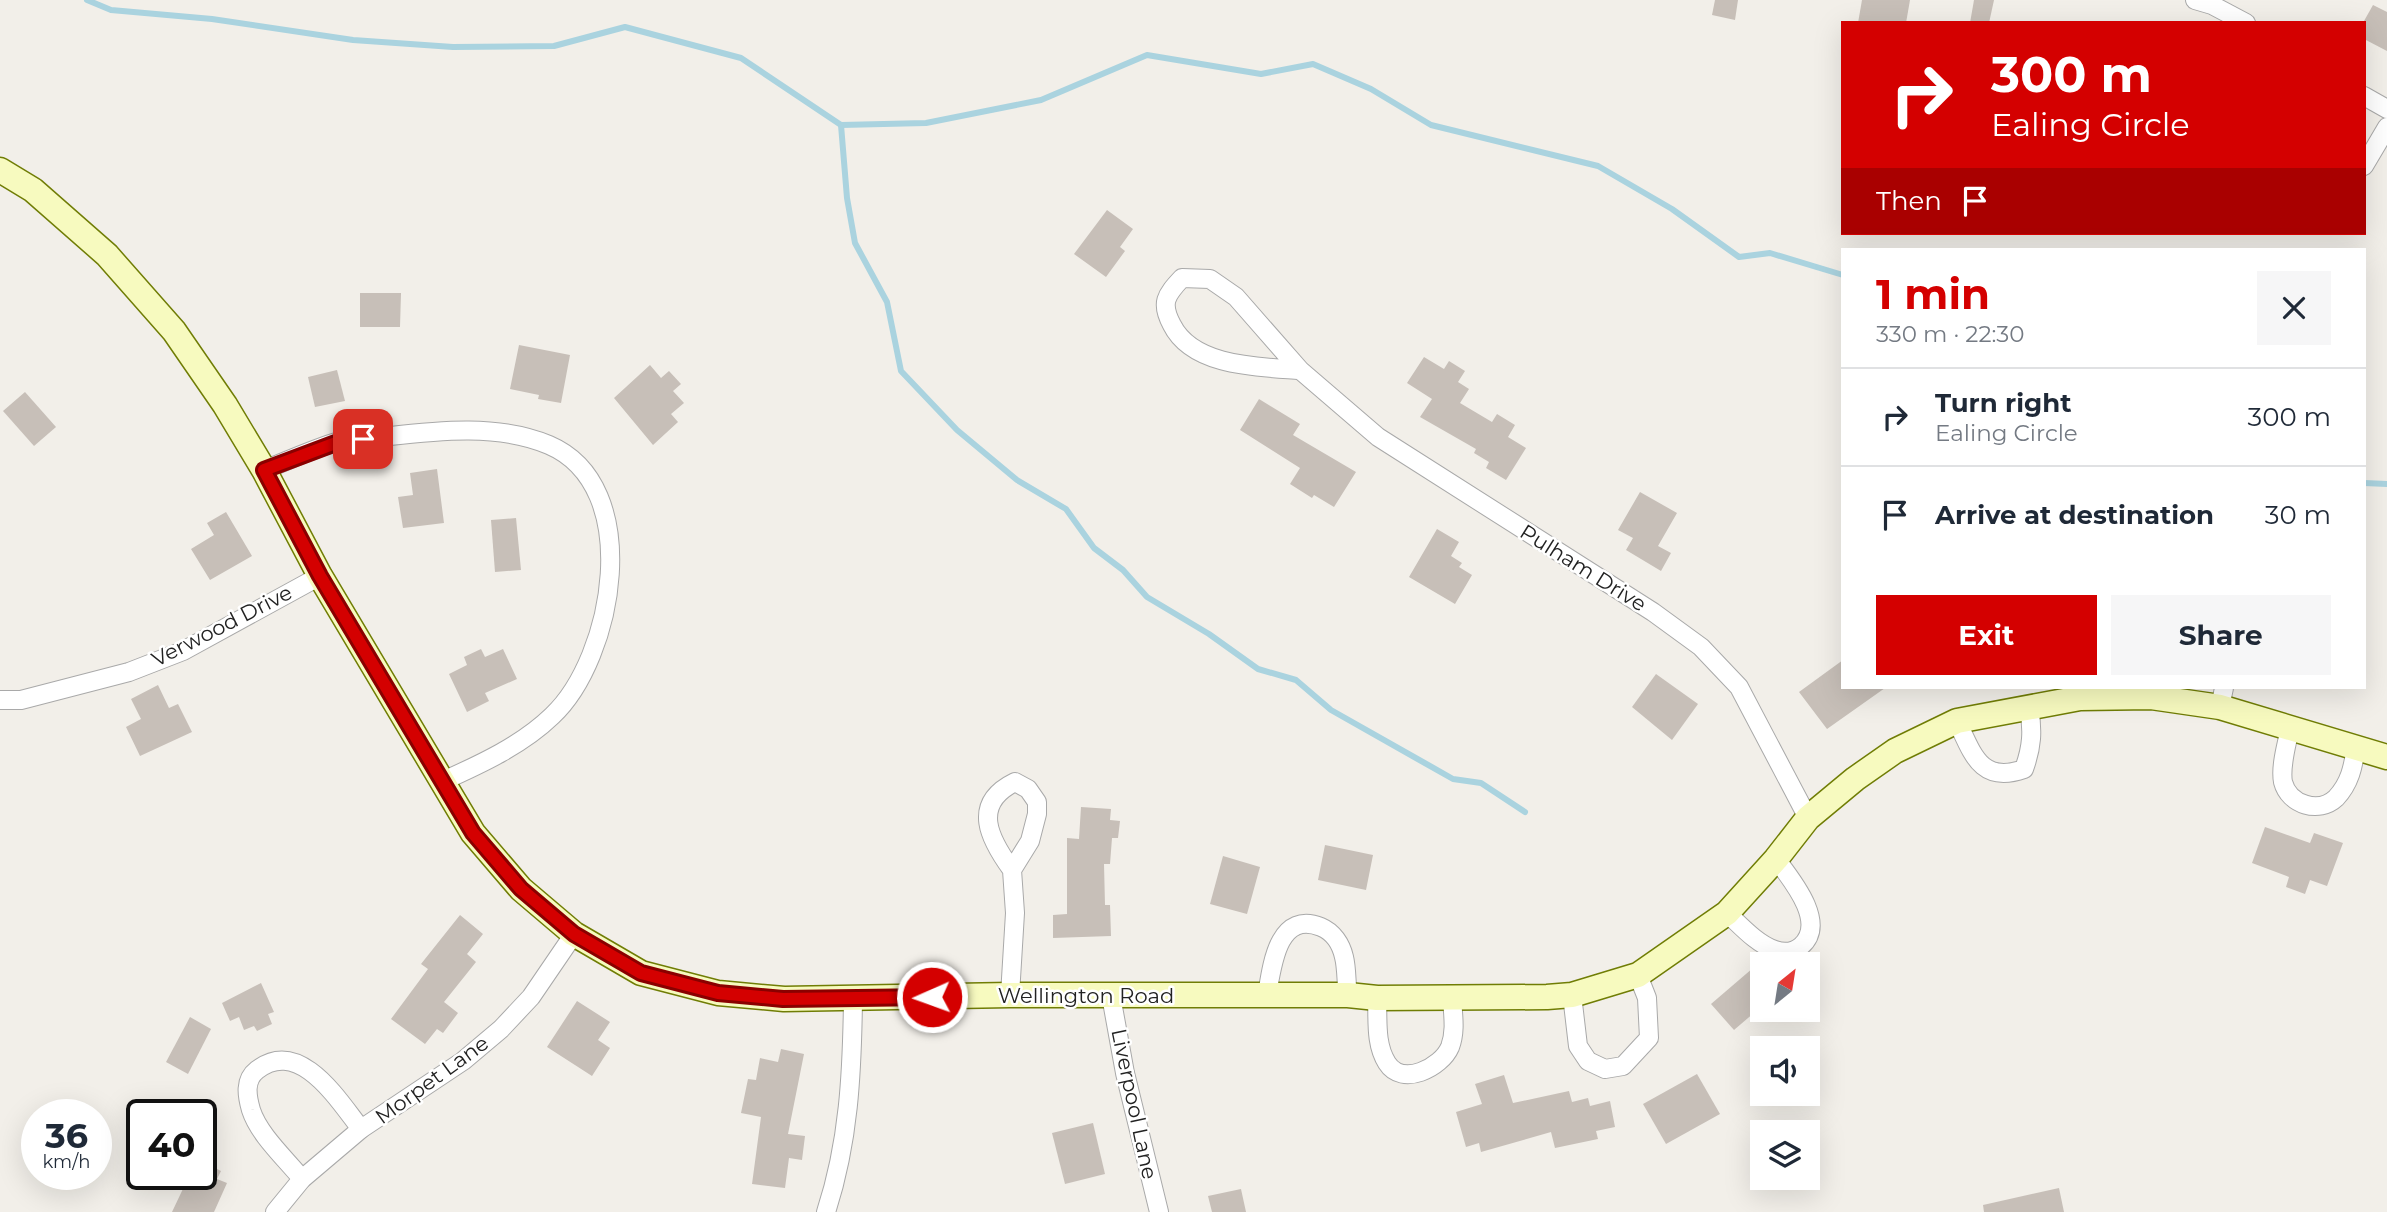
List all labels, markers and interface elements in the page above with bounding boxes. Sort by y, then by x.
text: 300 m [1991,45,2152,104]
icon: right [1876,49,1967,140]
text: Ealing Circle [1991,105,2190,144]
icon: arrive [1956,182,1994,220]
text: Then [1876,185,1942,217]
text: 1 min [1876,268,1990,320]
button: close [2257,271,2331,345]
text: 330 m · 22:30 [1876,320,2025,348]
text: Turn right [1935,387,2071,419]
icon: right [1876,398,1914,436]
text: 300 m [2248,401,2331,433]
pin [333,409,393,469]
text: Ealing Circle [1935,419,2078,447]
icon: arrive [344,420,382,458]
icon: arrive [1876,496,1914,534]
text: Arrive at destination [1935,499,2214,531]
text: 30 m [2265,499,2331,531]
street label: Pulham Drive [1515,519,1651,616]
street label: Verwood Drive [147,579,296,672]
button: Exit [1876,595,2097,675]
button: Share [2111,595,2331,675]
north arrow [1750,952,1820,1022]
map controls [1750,952,1820,1190]
position arrow [895,960,969,1034]
street label: Wellington Road [998,983,1174,1008]
street label: Liverpool Lane [1106,1026,1163,1182]
street label: Morpet Lane [370,1030,493,1129]
button: sound [1750,1036,1820,1106]
speed limit sign: 40 [126,1099,217,1190]
text: 36 [45,1114,88,1157]
button: layers [1750,1120,1820,1190]
text: km/h [42,1151,91,1173]

